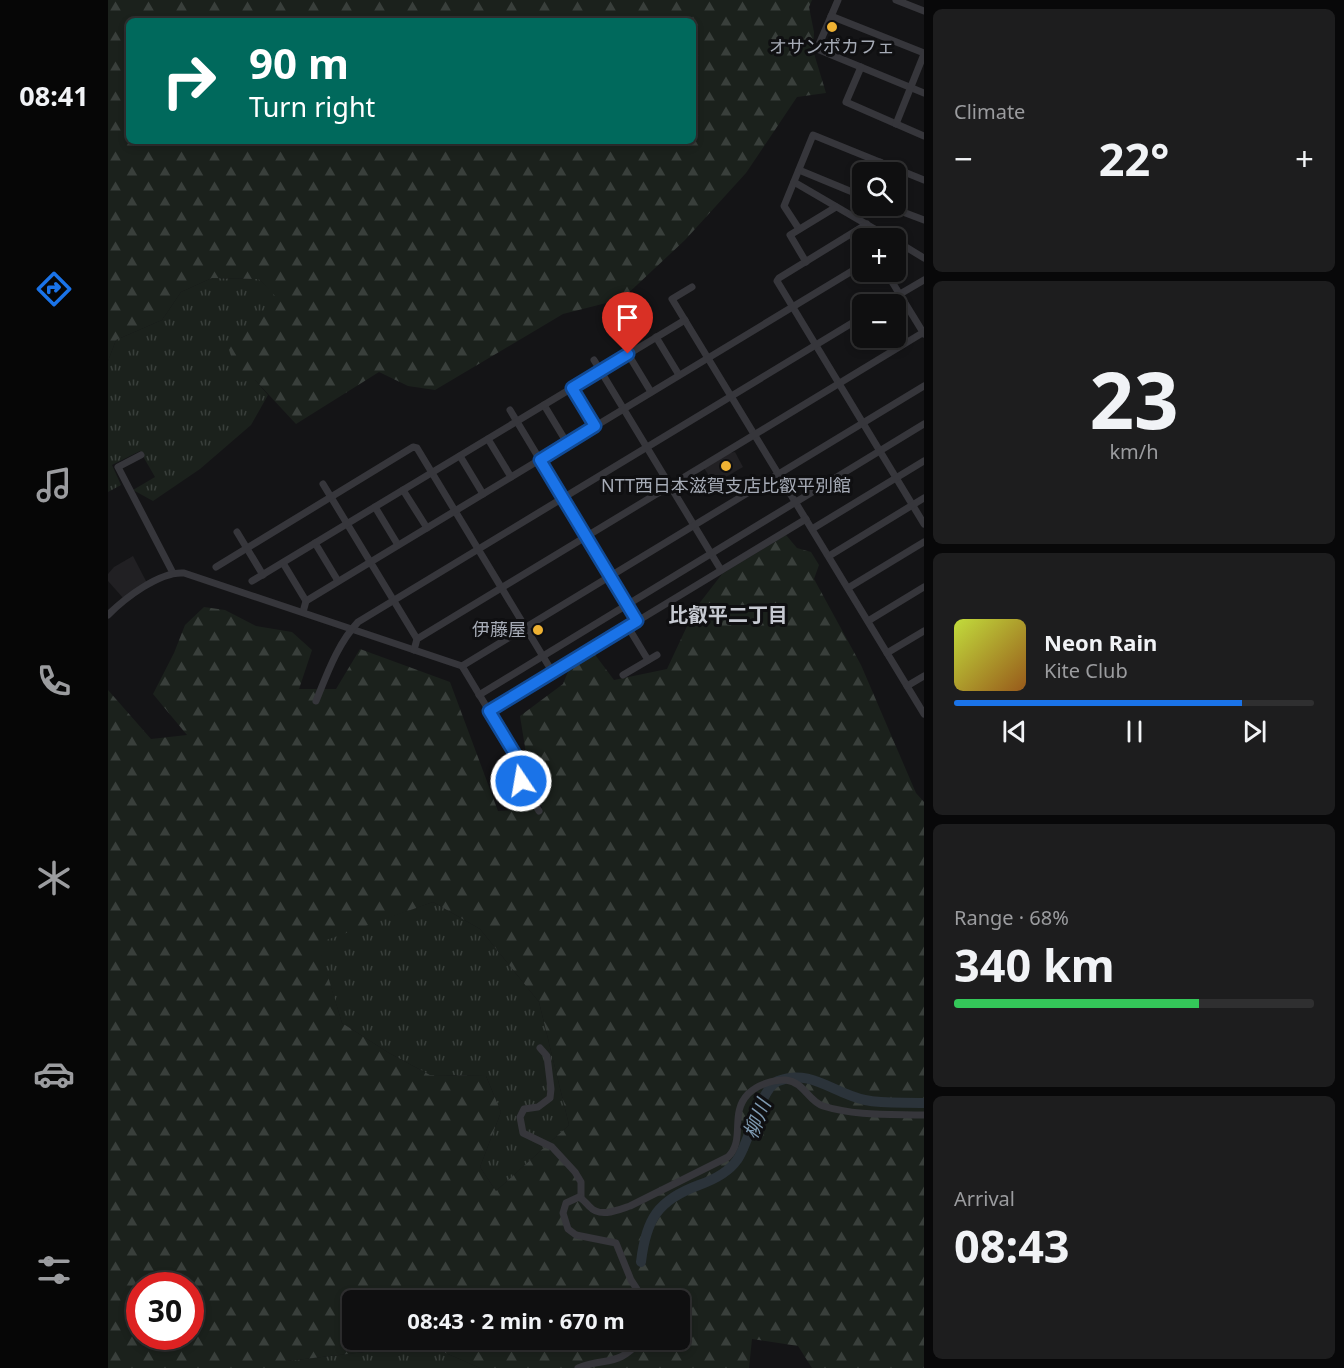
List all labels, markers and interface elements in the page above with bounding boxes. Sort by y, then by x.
marker: オサンポカフェ [825,20,839,34]
text: 90 m [249,34,349,91]
place label: オサンポカフェ [769,34,895,58]
icon: right [150,42,228,120]
text: 08:41 [19,77,89,114]
text: Turn right [249,88,375,125]
text: Climate [954,98,1025,125]
text: 22° [1099,128,1169,189]
text: − [954,136,973,181]
text: + [1295,136,1314,181]
map controls [852,162,906,348]
button: search [852,162,906,216]
button: + [852,228,906,282]
icon: directions [33,268,75,310]
pin [602,292,653,354]
button: − [852,294,906,348]
icon: arrive [611,301,644,334]
text: 23 [1089,346,1179,452]
text: km/h [1109,438,1159,465]
marker: NTT西日本滋賀支店比叡平別館 [719,459,733,473]
icon: music [33,464,75,506]
place label: NTT西日本滋賀支店比叡平別館 [601,473,851,497]
district label: 比叡平二丁目 [668,601,788,628]
place label: 伊藤屋 [472,617,526,641]
marker: 伊藤屋 [531,623,545,637]
text: Neon Rain [1044,627,1157,657]
text: Kite Club [1044,657,1128,684]
icon: phone [33,660,75,702]
icon: previous [998,715,1031,748]
icon: pause [1118,715,1151,748]
icon: next [1238,715,1271,748]
position arrow [489,749,553,813]
icon: climate [33,857,75,899]
text: Range · 68% [954,904,1069,931]
text: 340 km [954,934,1115,995]
icon: car [33,1053,75,1095]
water label: 柳川 [737,1093,777,1142]
text: Arrival [954,1185,1015,1212]
text: 08:43 [954,1215,1070,1276]
icon: filters [33,1249,75,1291]
speed limit sign: 30 [126,1272,204,1350]
text: 08:43 · 2 min · 670 m [407,1305,625,1335]

